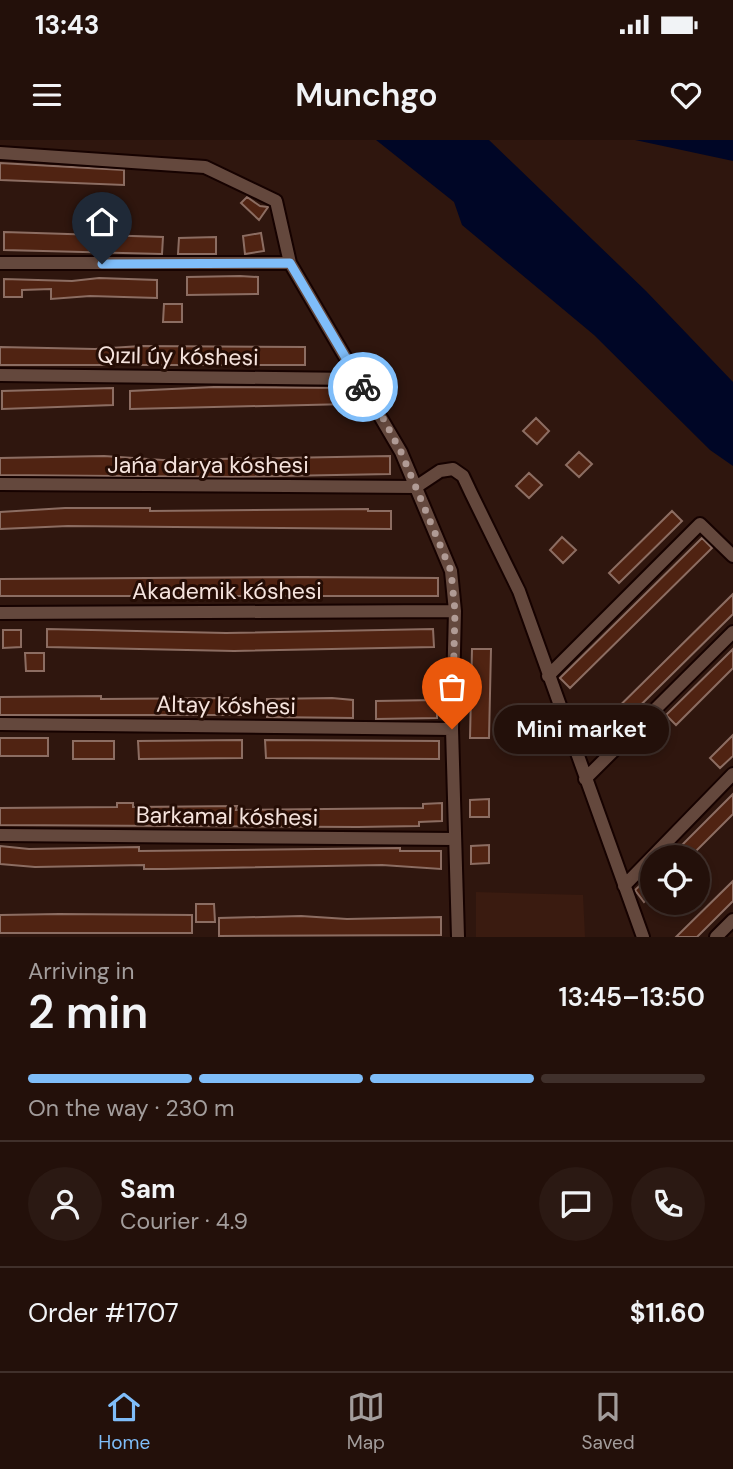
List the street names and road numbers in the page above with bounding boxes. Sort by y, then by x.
street label: Qızıl úy kóshesi [97,340,259,372]
street label: Jańa darya kóshesi [107,450,309,480]
street label: Akademik kóshesi [132,576,322,606]
street label: Altay kóshesi [156,689,296,721]
street label: Barkamal kóshesi [136,799,318,833]

